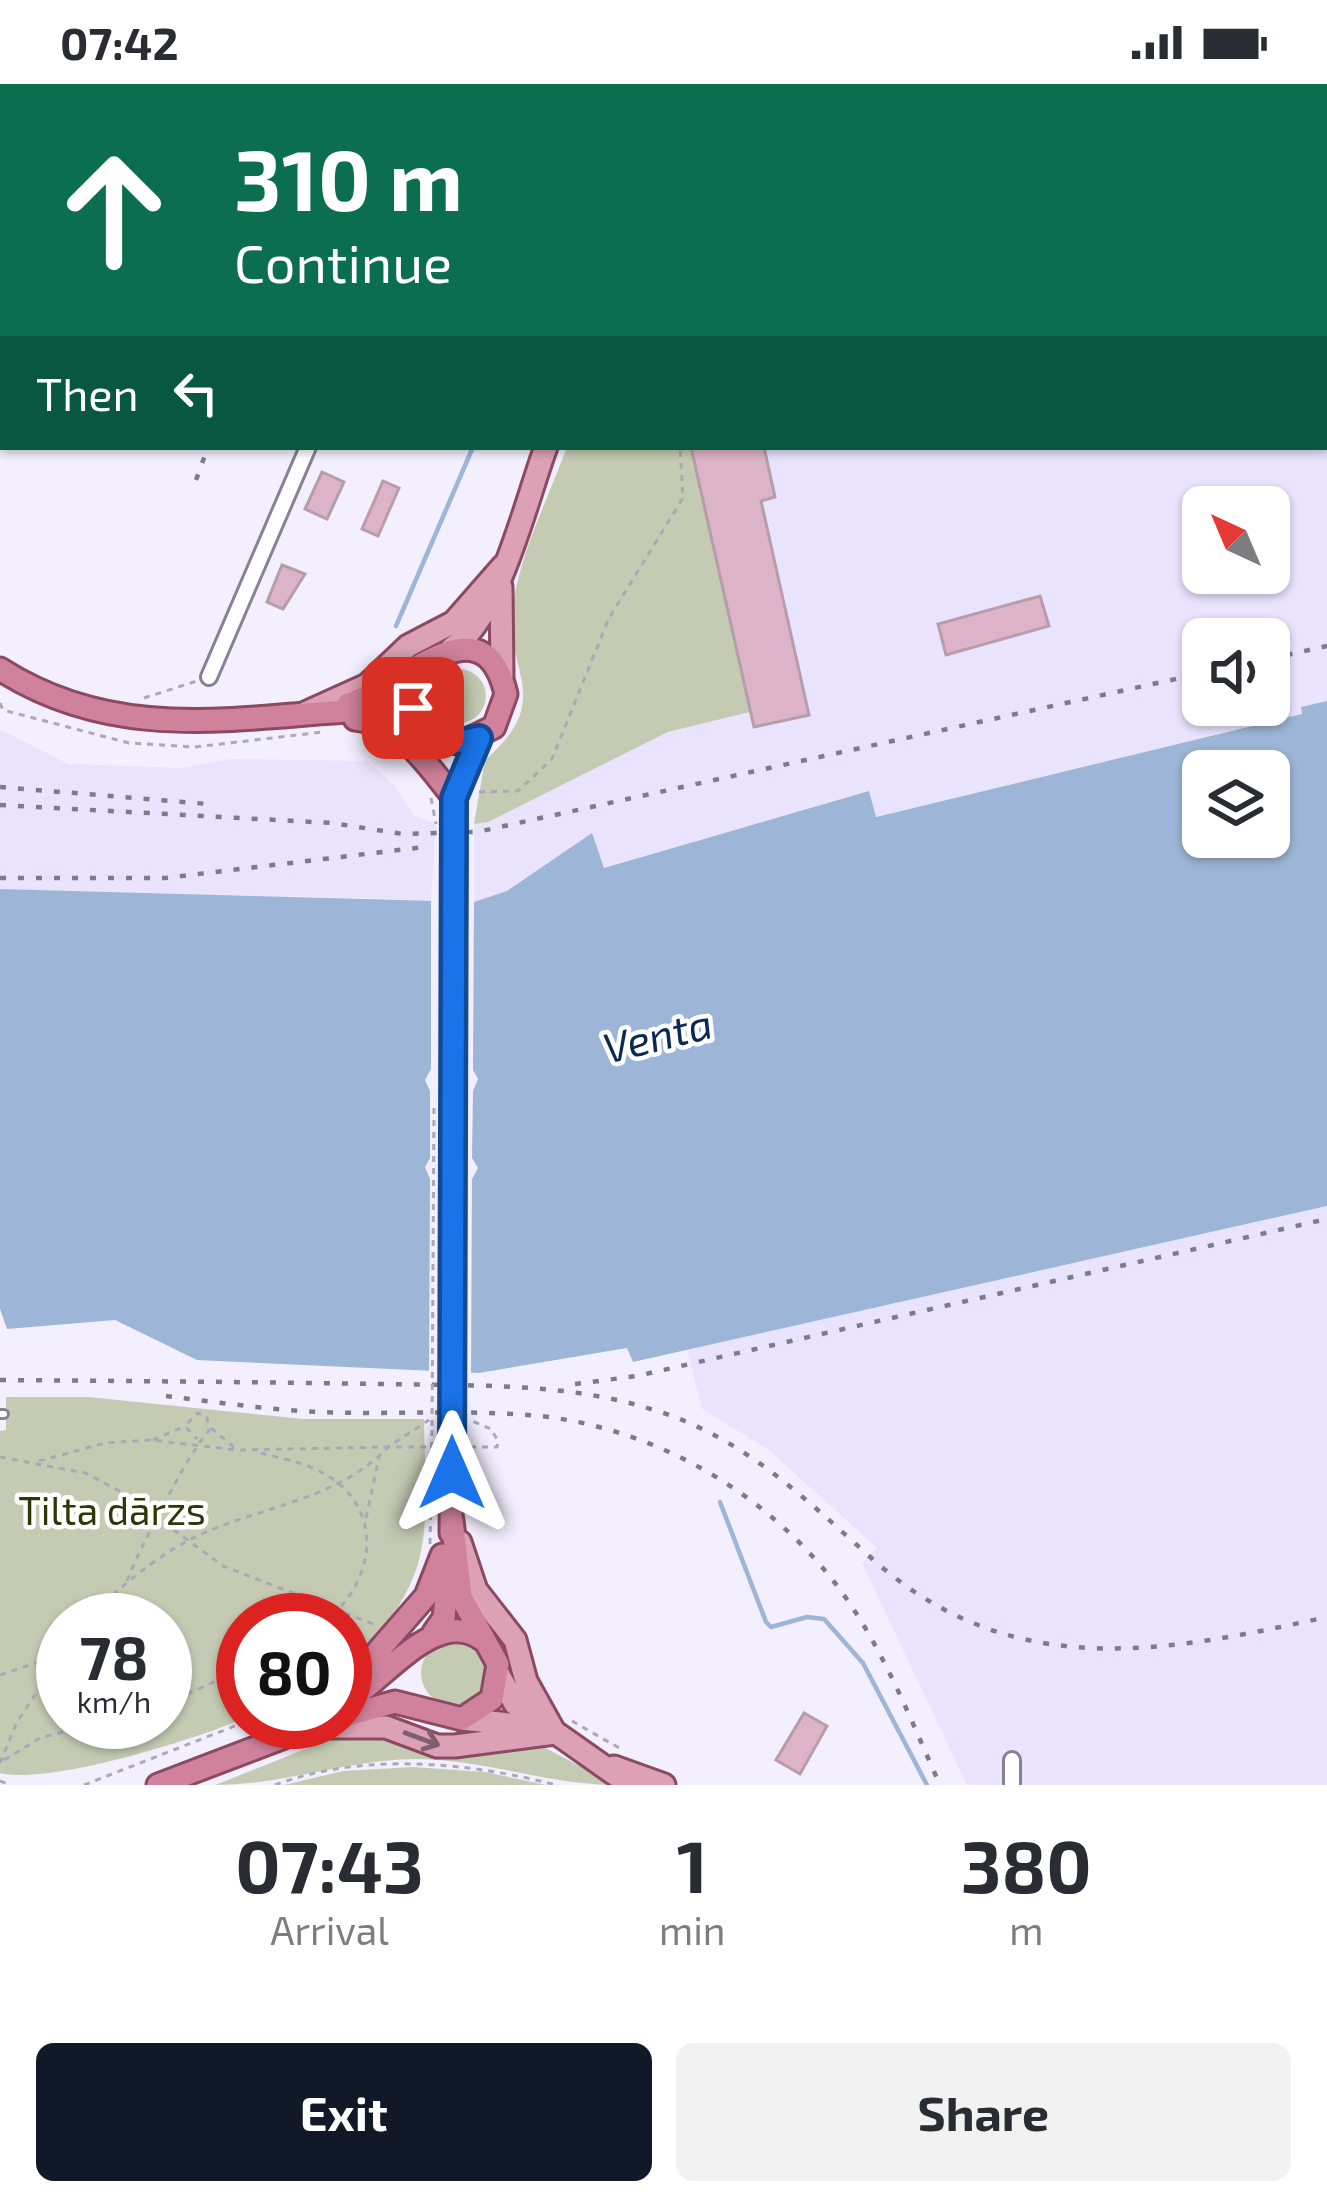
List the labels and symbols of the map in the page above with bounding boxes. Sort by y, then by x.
north arrow [1182,486,1290,594]
pin [362,657,464,759]
water label: Venta [597,996,717,1072]
position arrow [389,1410,515,1536]
park label: Tilta dārzs [18,1486,206,1533]
speed limit sign: 80 [216,1593,372,1749]
one-way arrow [402,1730,439,1751]

